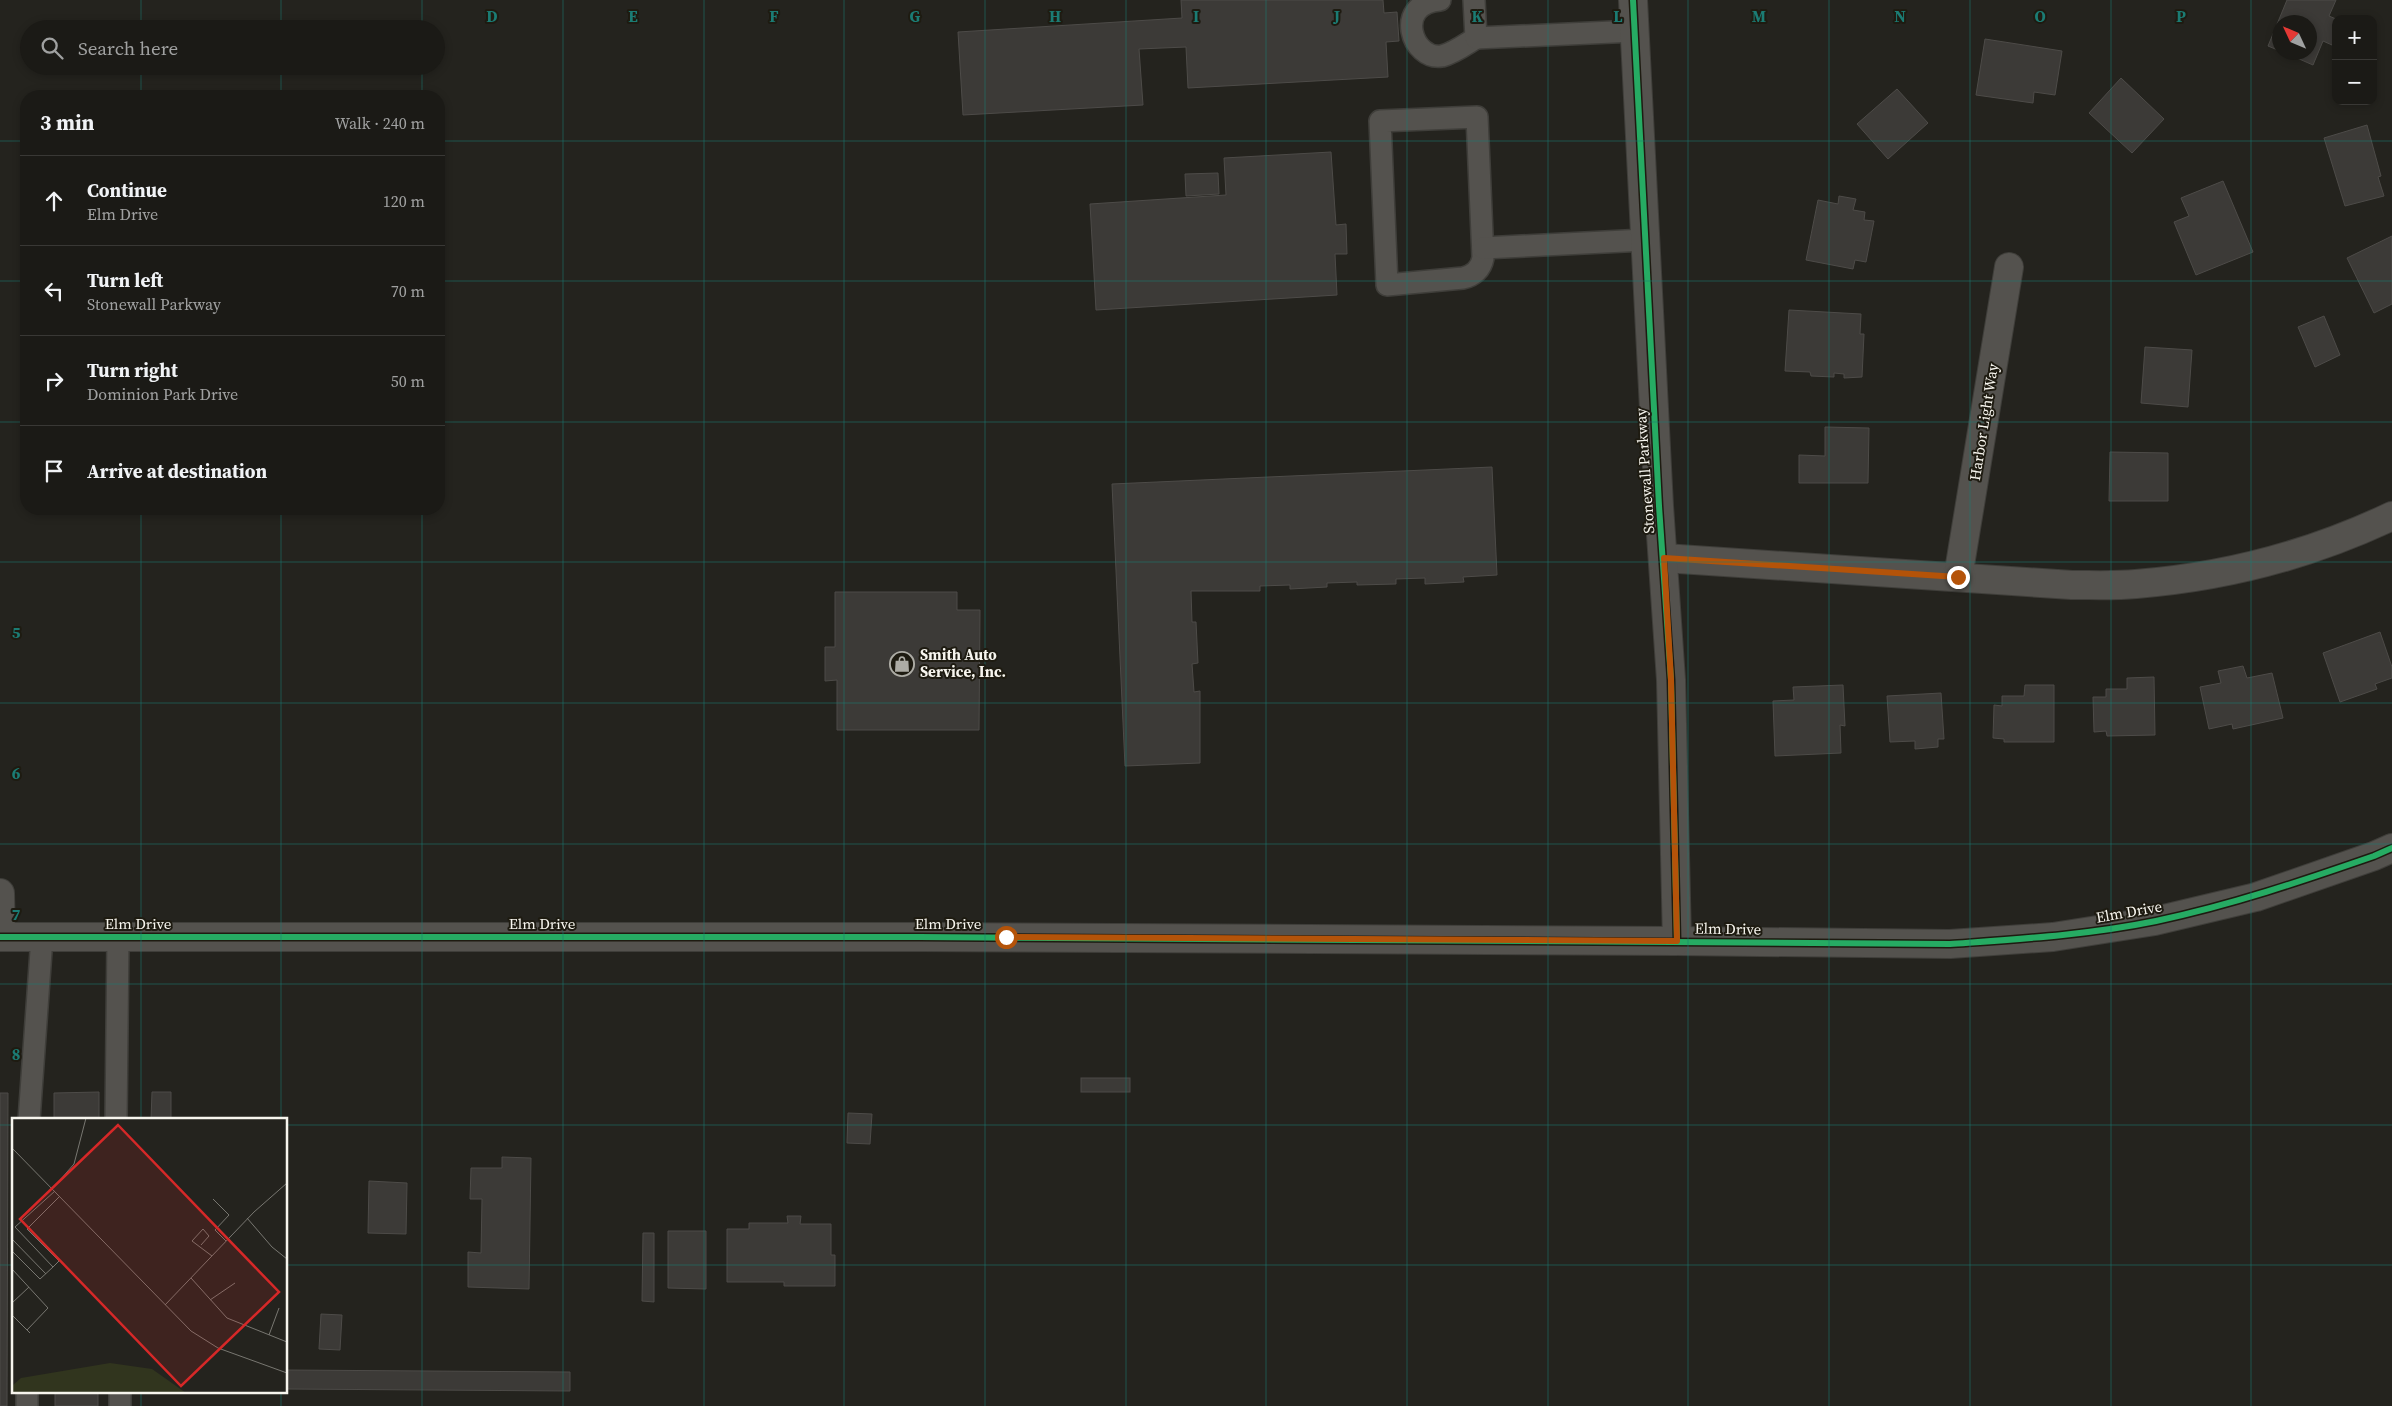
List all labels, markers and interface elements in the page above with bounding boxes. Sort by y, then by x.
text: D [486,5,498,27]
text: E [628,5,638,27]
text: F [769,5,779,27]
text: G [910,5,921,27]
text: H [1049,5,1061,27]
text: I [1193,5,1199,27]
text: J [1333,5,1340,27]
text: K [1471,5,1483,27]
text: L [1613,5,1623,27]
text: M [1752,5,1766,27]
text: N [1894,5,1906,27]
text: O [2034,5,2046,27]
text: P [2176,5,2186,27]
north arrow [2272,15,2317,60]
map controls [2332,15,2377,105]
button: + [2332,15,2377,60]
search box [20,20,445,75]
icon: search [38,34,66,62]
text: Search here [78,35,178,61]
button: − [2332,60,2377,105]
text: 3 min [40,108,95,137]
text: Walk · 240 m [335,112,425,134]
text: Continue [87,177,167,203]
icon: ahead [40,187,68,215]
text: 120 m [383,190,425,212]
text: Elm Drive [87,203,158,225]
text: Turn left [87,267,163,293]
icon: left [40,277,68,305]
text: 70 m [391,280,425,302]
text: Stonewall Parkway [87,293,221,315]
text: Turn right [87,357,178,383]
street label: Harbor Light Way [1964,361,2003,482]
icon: right [40,367,68,395]
text: 50 m [391,370,425,392]
text: Dominion Park Drive [87,383,238,405]
street label: Stonewall Parkway [1630,407,1659,534]
icon: arrive [40,457,68,485]
text: Arrive at destination [87,458,267,484]
route end [1947,566,1970,589]
text: 5 [12,621,21,643]
place label: Smith Auto Service, Inc. [920,644,1006,682]
shop icon: Smith Auto Service, Inc. [889,651,915,677]
text: 6 [12,762,21,784]
street label: Elm Drive [2094,895,2164,928]
text: 7 [12,903,21,925]
street label: Elm Drive [105,913,172,934]
street label: Elm Drive [509,913,576,934]
street label: Elm Drive [915,913,982,934]
street label: Elm Drive [1694,917,1762,940]
route start [995,926,1018,949]
text: 8 [12,1043,20,1065]
inset map [12,1118,288,1394]

